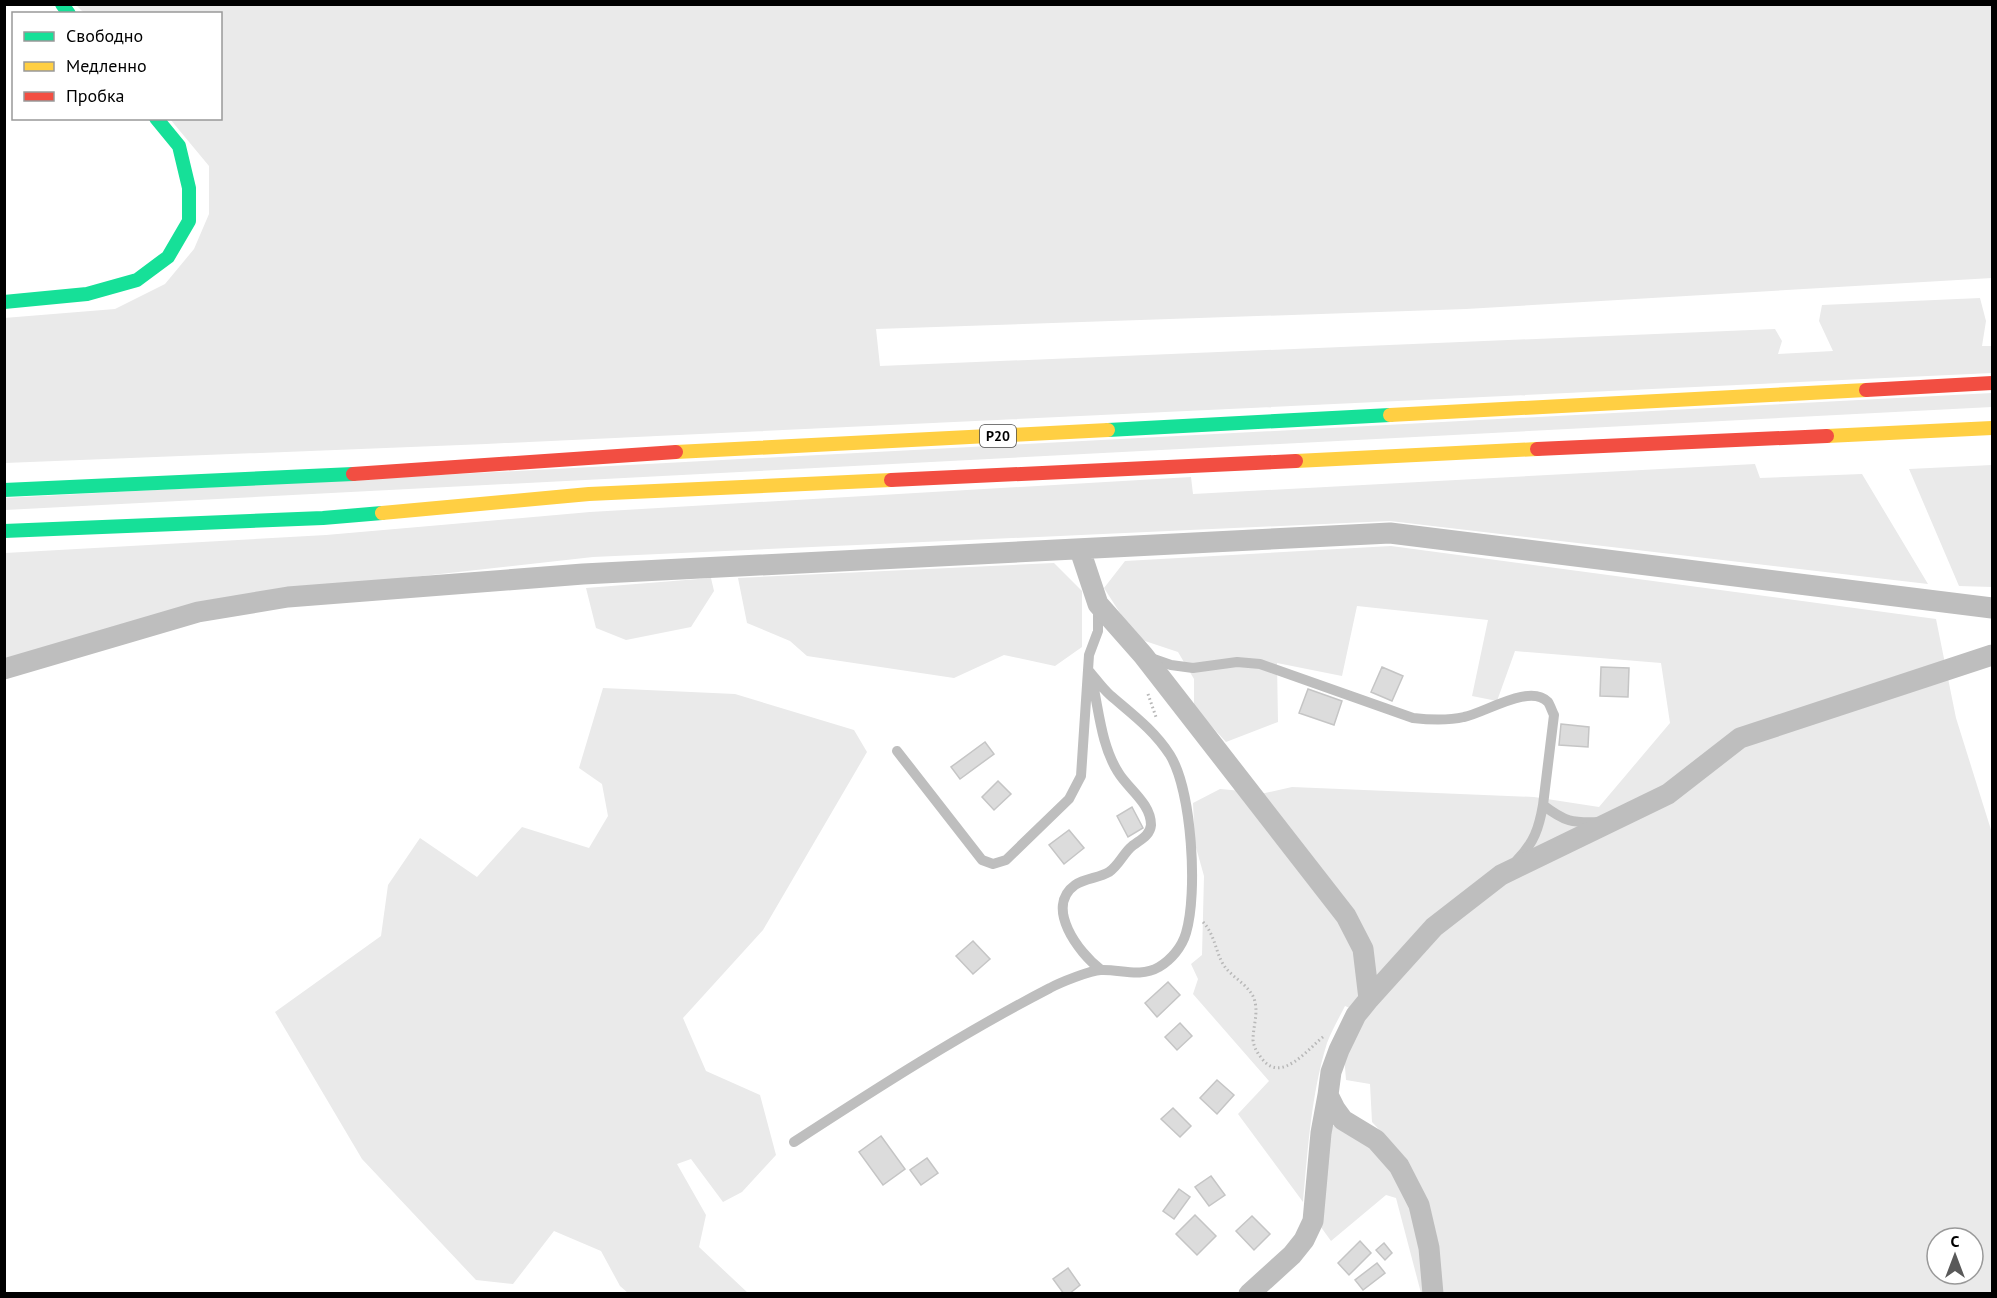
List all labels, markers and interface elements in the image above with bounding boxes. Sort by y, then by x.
legend [12,12,222,120]
text: Свободно [66,24,143,47]
text: Медленно [66,54,147,77]
text: Пробка [66,84,124,107]
road number: Р20 [980,425,1016,447]
north arrow [1925,1226,1985,1286]
text: С [1951,1231,1960,1251]

